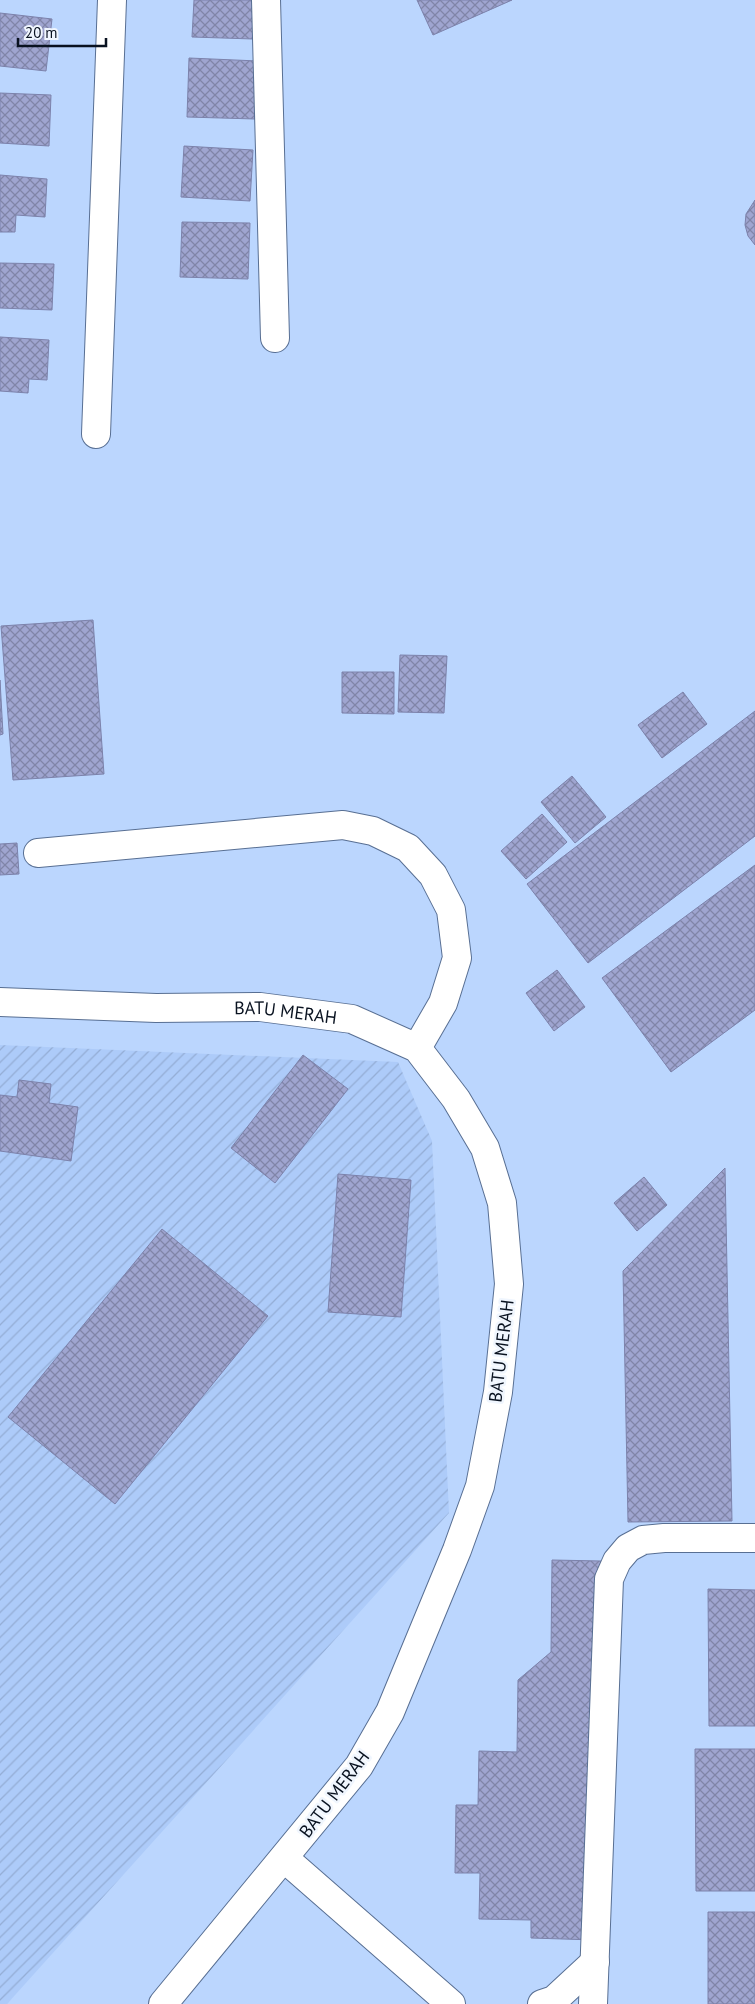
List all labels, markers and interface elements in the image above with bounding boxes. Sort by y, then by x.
scale bar [18,15,105,47]
text: 20 m [25,23,58,42]
street label: BATU MERAH [234,995,338,1028]
street label: BATU MERAH [483,1298,519,1404]
street label: BATU MERAH [294,1746,374,1842]

